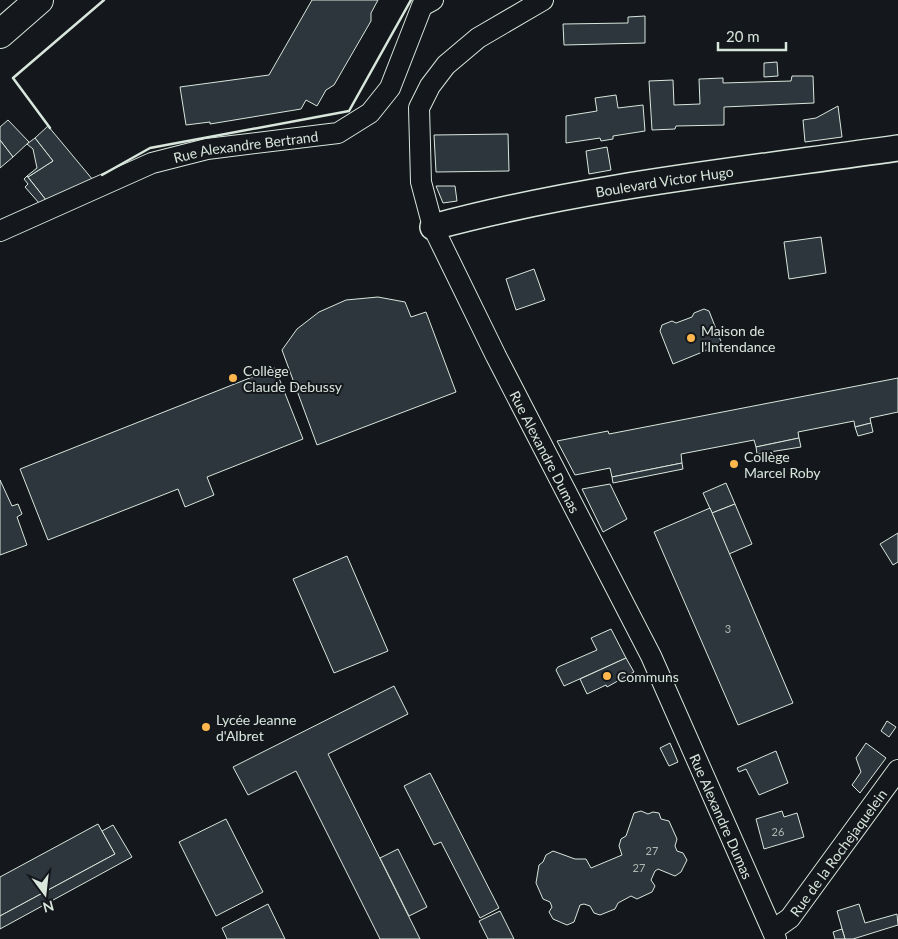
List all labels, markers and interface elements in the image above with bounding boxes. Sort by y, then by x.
scale bar [718,20,786,52]
text: 20 m [726,27,760,45]
street label: Rue Alexandre Bertrand [171,127,319,166]
street label: Boulevard Victor Hugo [594,162,735,200]
place label: Maison de l'Intendance [701,322,775,355]
marker: Maison de l'Intendance [685,332,697,344]
place label: Collège Claude Debussy [243,362,343,395]
marker: Collège Claude Debussy [227,372,239,384]
street label: Rue Alexandre Dumas [507,388,584,516]
place label: Collège Marcel Roby [744,448,821,481]
marker: Collège Marcel Roby [728,458,740,470]
house number: 3 [725,622,731,635]
place label: Communs [617,668,679,685]
marker: Communs [601,670,613,682]
place label: Lycée Jeanne d'Albret [216,711,296,744]
marker: Lycée Jeanne d'Albret [200,721,212,733]
street label: Rue Alexandre Dumas [687,751,757,881]
street label: Rue de la Rochejaquelein [786,785,890,919]
house number: 26 [772,825,784,838]
house number: 27 [646,844,658,857]
house number: 27 [633,861,645,874]
north arrow [20,869,70,919]
text: N [41,897,56,917]

